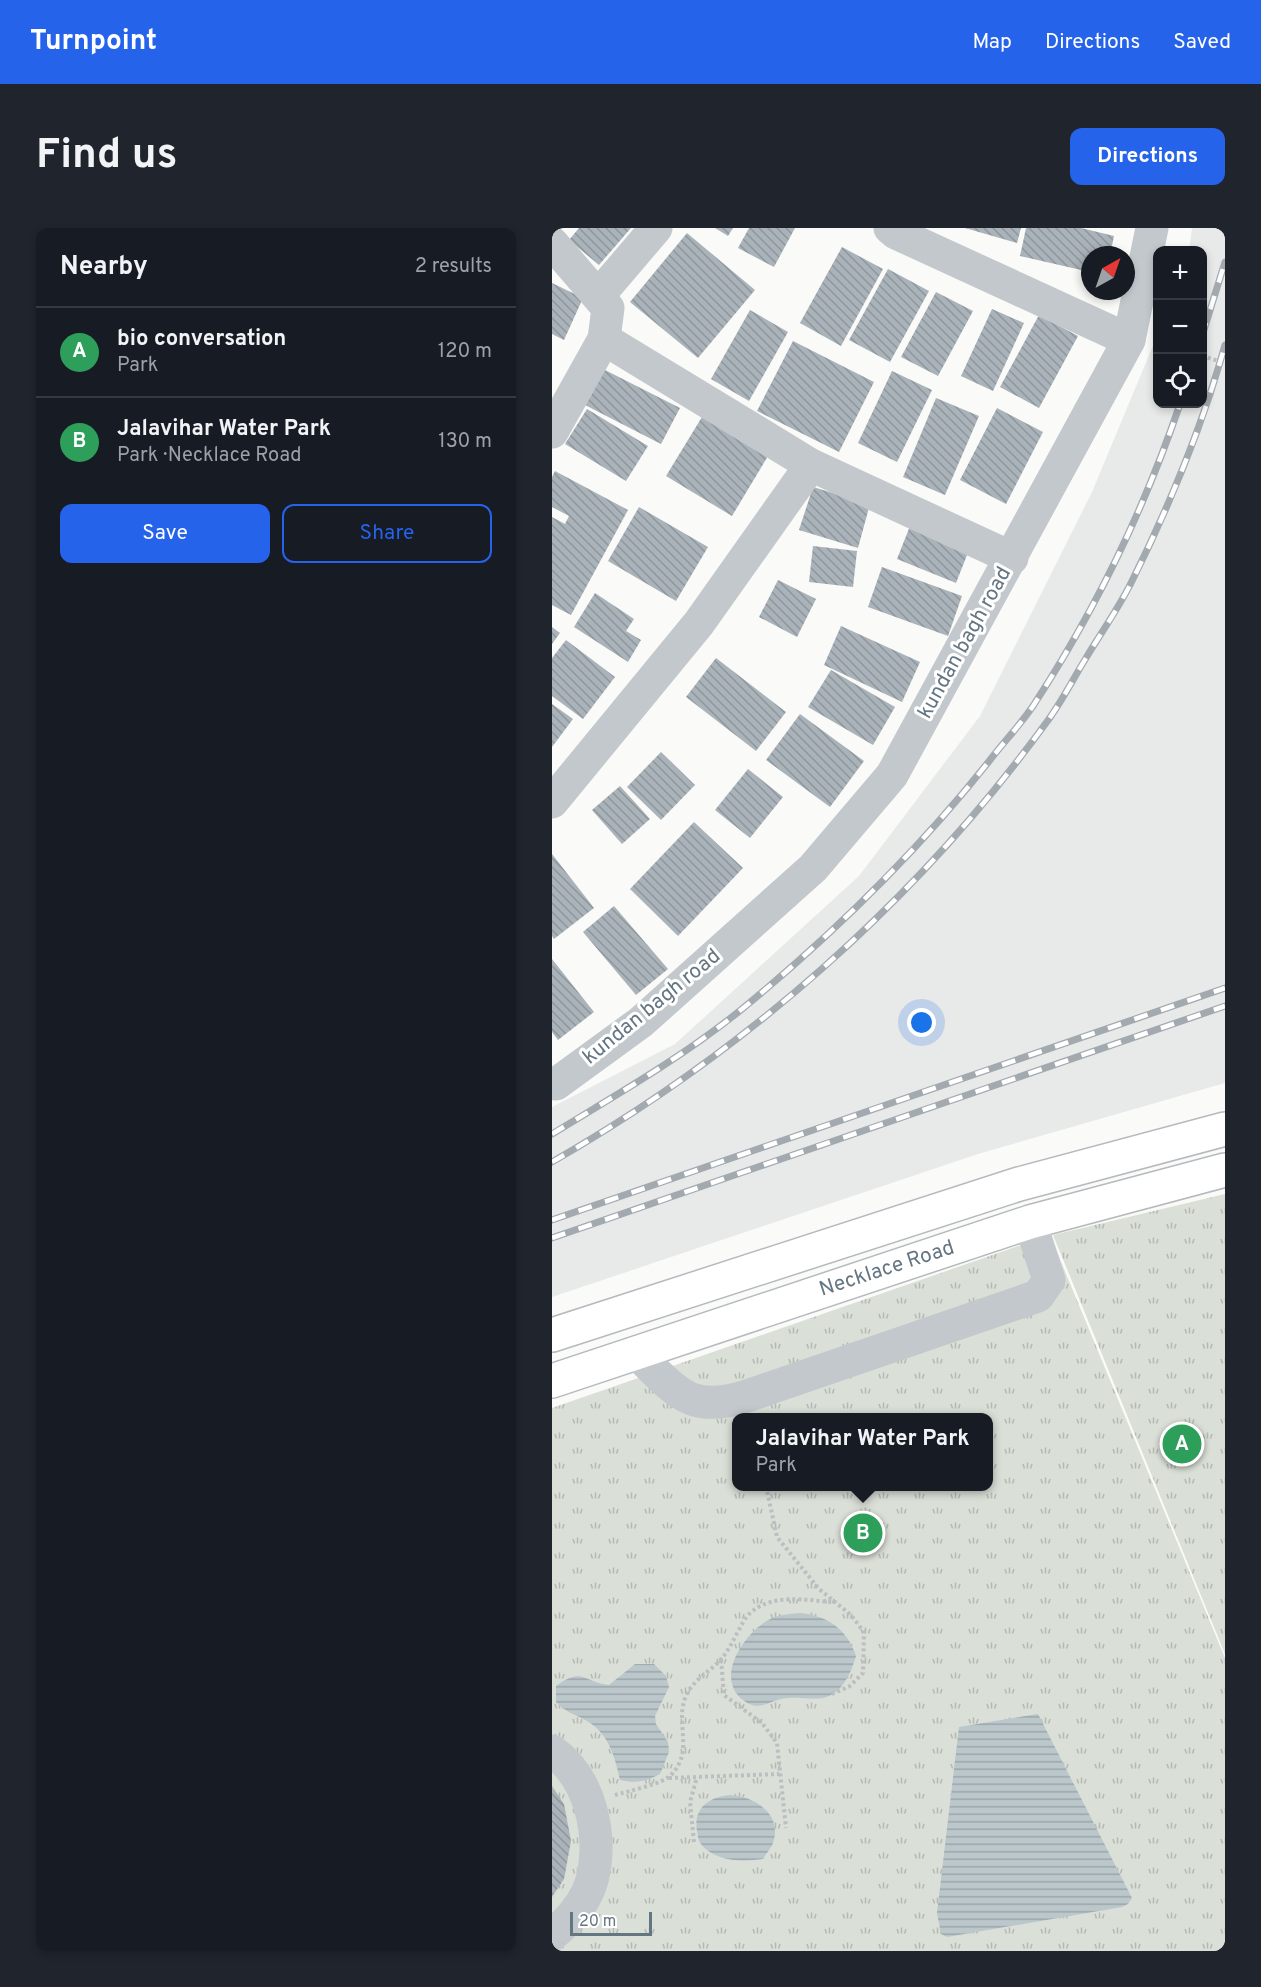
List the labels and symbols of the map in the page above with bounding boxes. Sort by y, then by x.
north arrow [1081,246,1135,300]
street label: kundan bagh road [912,562,1018,724]
street label: kundan bagh road [578,943,726,1071]
your location [907,1008,936,1037]
street label: Necklace Road [816,1234,958,1304]
pin: A [1162,1422,1202,1466]
pin: B [844,1510,882,1556]
scale bar [570,1909,652,1936]

